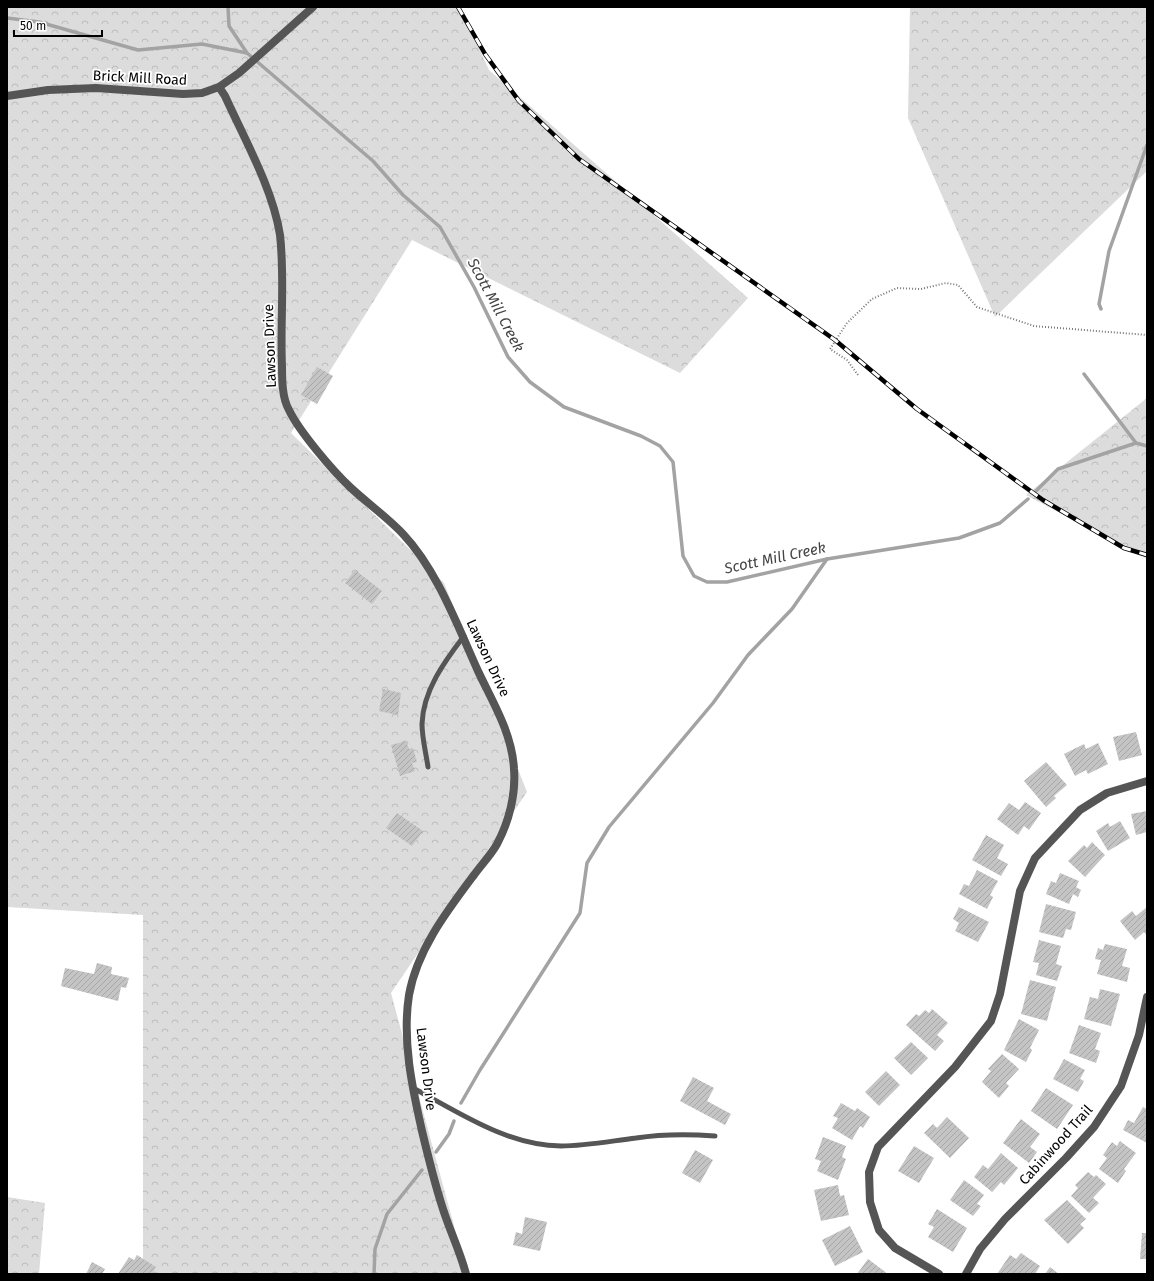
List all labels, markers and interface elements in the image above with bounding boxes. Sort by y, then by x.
scale bar [14,12,102,38]
text: 50 m [20,19,46,33]
street label: Brick Mill Road [92,67,188,89]
water label: Scott Mill Creek [463,254,528,355]
street label: Lawson Drive [260,304,280,388]
water label: Scott Mill Creek [722,538,827,578]
street label: Lawson Drive [463,616,513,700]
street label: Lawson Drive [412,1026,440,1112]
street label: Cabinwood Trail [1016,1102,1096,1188]

